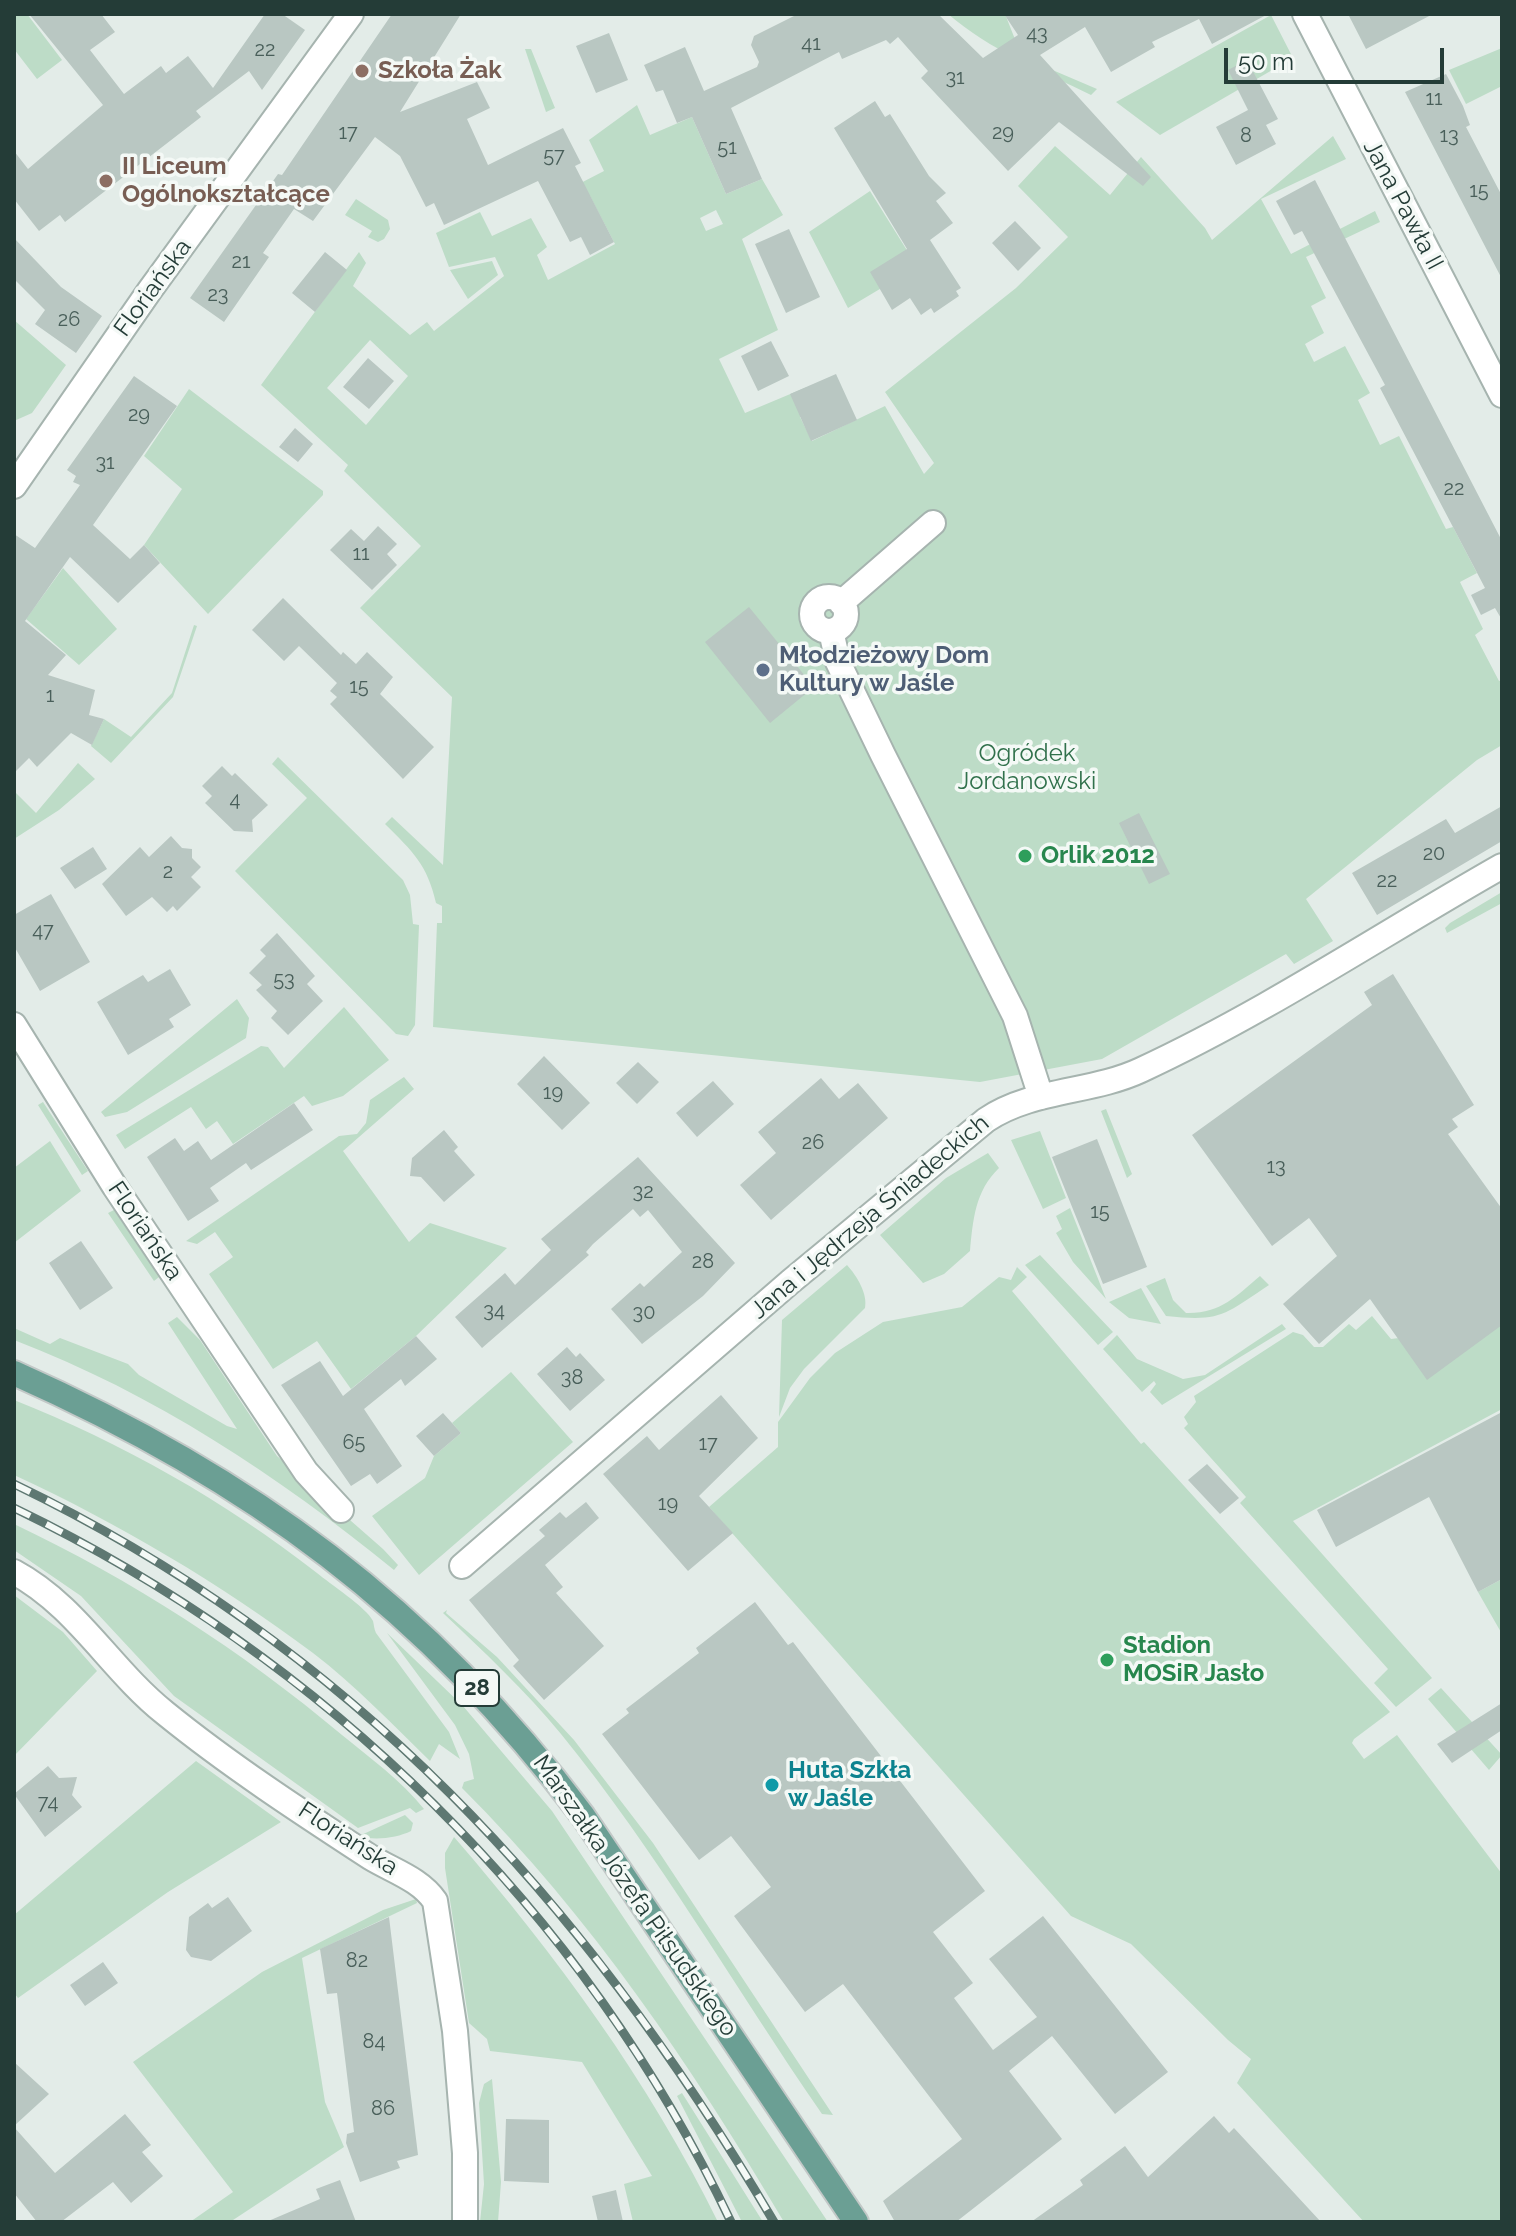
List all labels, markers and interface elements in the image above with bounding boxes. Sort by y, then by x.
house number: 43 [1026,22,1048,46]
house number: 41 [801,32,821,56]
scale bar [1228,32,1448,82]
house number: 22 [255,38,275,62]
text: 50 m [1238,47,1294,76]
place label: Szkoła Żak [378,57,502,85]
marker: Szkoła Żak [353,62,371,80]
house number: 31 [945,66,965,90]
house number: 11 [1425,87,1443,111]
house number: 17 [338,121,358,145]
house number: 29 [992,121,1014,145]
house number: 8 [1240,124,1252,148]
house number: 13 [1439,124,1459,148]
street label: Jana Pawła II [1357,135,1449,275]
house number: 51 [717,136,737,160]
house number: 57 [543,144,565,168]
place label: II Liceum Ogólnokształcące [122,153,330,209]
marker: II Liceum Ogólnokształcące [97,172,115,190]
house number: 15 [1469,179,1489,203]
street label: Floriańska [108,234,198,342]
house number: 21 [232,250,250,274]
house number: 23 [207,283,229,307]
house number: 26 [58,308,80,332]
house number: 29 [128,403,150,427]
house number: 31 [95,451,115,475]
house number: 22 [1444,477,1464,501]
house number: 11 [352,542,370,566]
place label: Młodzieżowy Dom Kultury w Jaśle [779,642,989,698]
marker: Młodzieżowy Dom Kultury w Jaśle [754,661,772,679]
house number: 15 [349,675,369,699]
house number: 1 [46,684,54,708]
park label: Ogródek Jordanowski [958,740,1096,796]
house number: 4 [230,788,240,812]
place label: Orlik 2012 [1041,842,1155,870]
house number: 20 [1423,842,1445,866]
marker: Orlik 2012 [1016,847,1034,865]
house number: 2 [163,860,173,884]
house number: 22 [1377,869,1397,893]
house number: 47 [32,919,54,943]
house number: 53 [273,968,295,992]
house number: 19 [543,1081,563,1105]
street label: Jana i Jędrzeja Śniadeckich [745,1109,995,1325]
house number: 26 [802,1131,824,1155]
house number: 13 [1266,1155,1286,1179]
street label: Floriańska [101,1176,189,1286]
house number: 32 [632,1180,654,1204]
house number: 15 [1090,1200,1110,1224]
house number: 28 [692,1250,714,1274]
house number: 34 [483,1299,505,1323]
house number: 30 [633,1301,655,1325]
house number: 38 [561,1366,583,1390]
house number: 65 [343,1431,365,1455]
house number: 17 [698,1432,718,1456]
house number: 19 [658,1492,678,1516]
place label: Stadion MOSiR Jasło [1123,1632,1264,1688]
marker: Stadion MOSiR Jasło [1098,1651,1116,1669]
road number: 28 [455,1670,499,1706]
street label: Marszałka Józefa Piłsudskiego [527,1750,743,2042]
place label: Huta Szkła w Jaśle [788,1757,911,1813]
marker: Huta Szkła w Jaśle [763,1776,781,1794]
house number: 74 [38,1791,58,1815]
street label: Floriańska [293,1796,403,1882]
house number: 82 [346,1949,368,1973]
house number: 84 [363,2030,385,2054]
house number: 86 [371,2097,395,2121]

